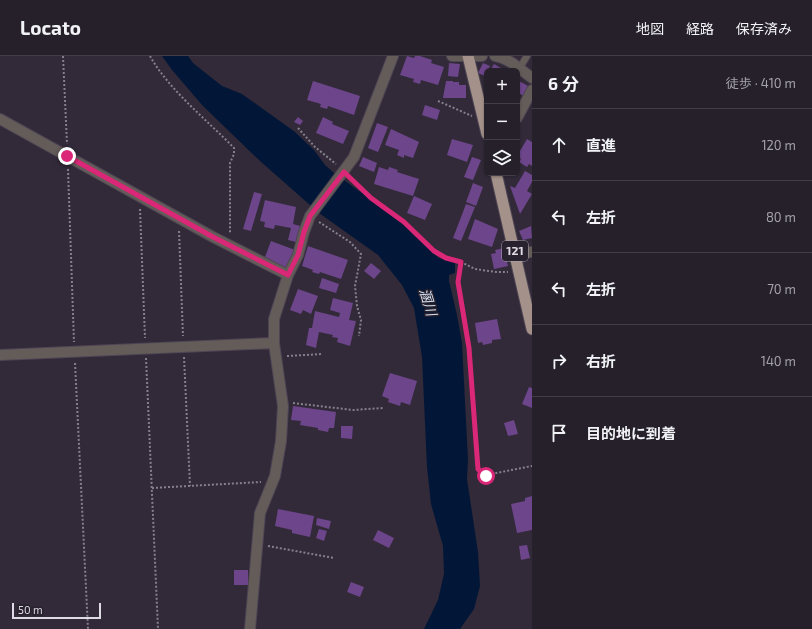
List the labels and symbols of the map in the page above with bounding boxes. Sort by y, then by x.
route end [58,147,76,165]
road number: 121 [502,241,528,261]
water label: 溷川 [416,286,441,320]
route start [477,467,495,485]
scale bar [12,601,101,620]

